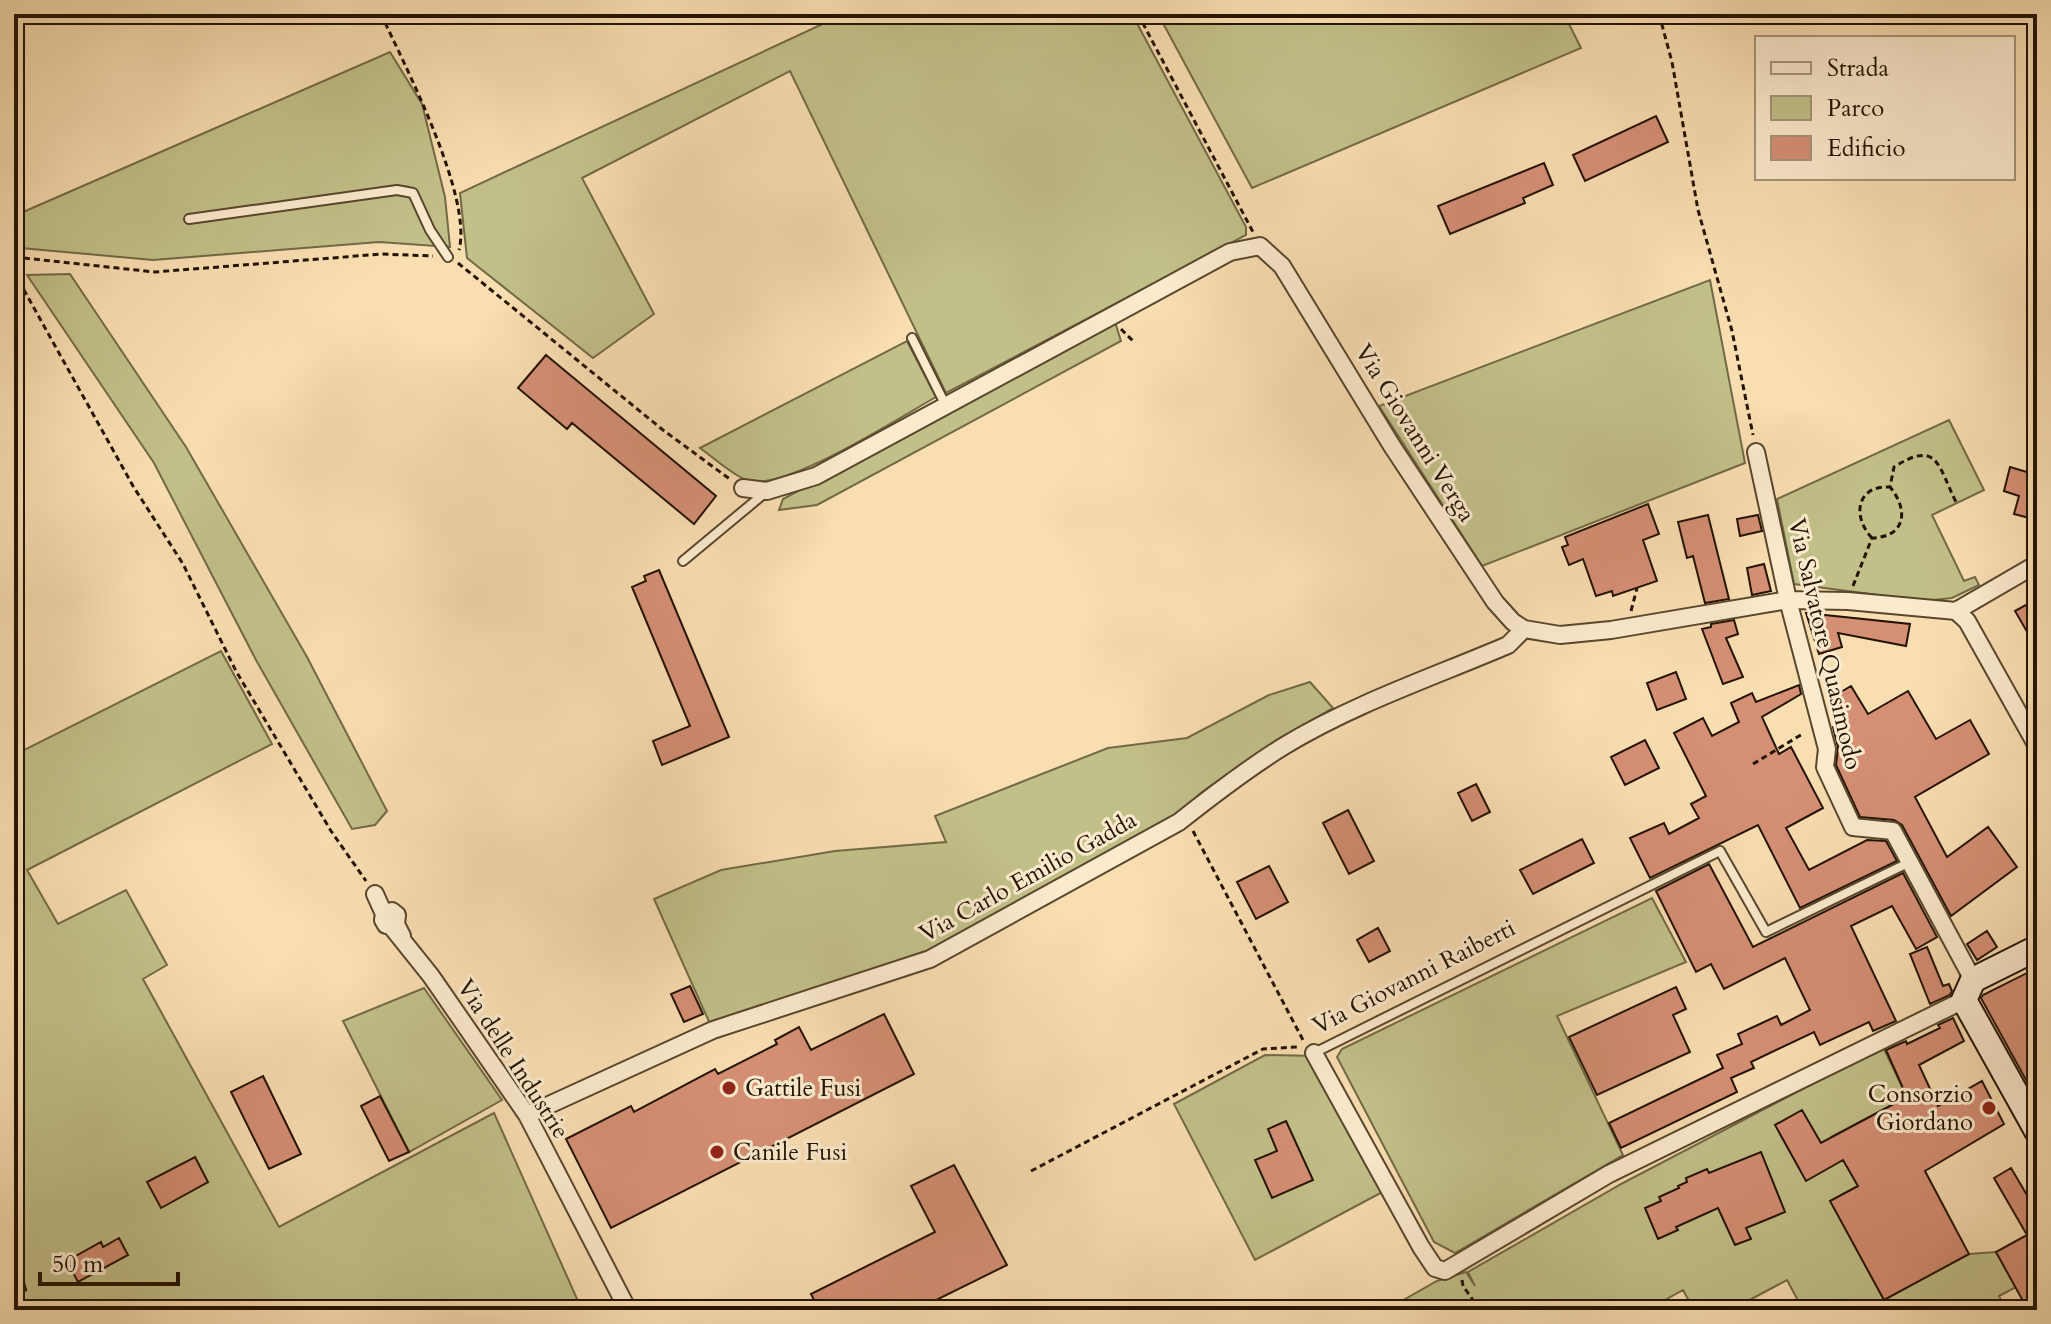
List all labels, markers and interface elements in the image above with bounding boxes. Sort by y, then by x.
legend [1755,36,2015,180]
text: Strada [1827,52,1890,85]
text: Parco [1827,92,1884,125]
text: Edificio [1827,132,1906,165]
street label: Via Giovanni Verga [1347,338,1483,529]
street label: Via Salvatore Quasimodo [1780,515,1870,773]
street label: Via Carlo Emilio Gadda [913,803,1143,950]
street label: Via Giovanni Raiberti [1307,911,1521,1042]
street label: Via delle Industrie [449,973,577,1145]
place label: Gattile Fusi [745,1072,862,1105]
place label: Consorzio Giordano [1868,1078,1973,1139]
marker: Gattile Fusi [720,1079,738,1097]
marker: Consorzio Giordano [1980,1099,1998,1117]
place label: Canile Fusi [733,1136,847,1169]
marker: Canile Fusi [708,1143,726,1161]
scale bar [40,1236,178,1286]
text: 50 m [52,1248,104,1281]

